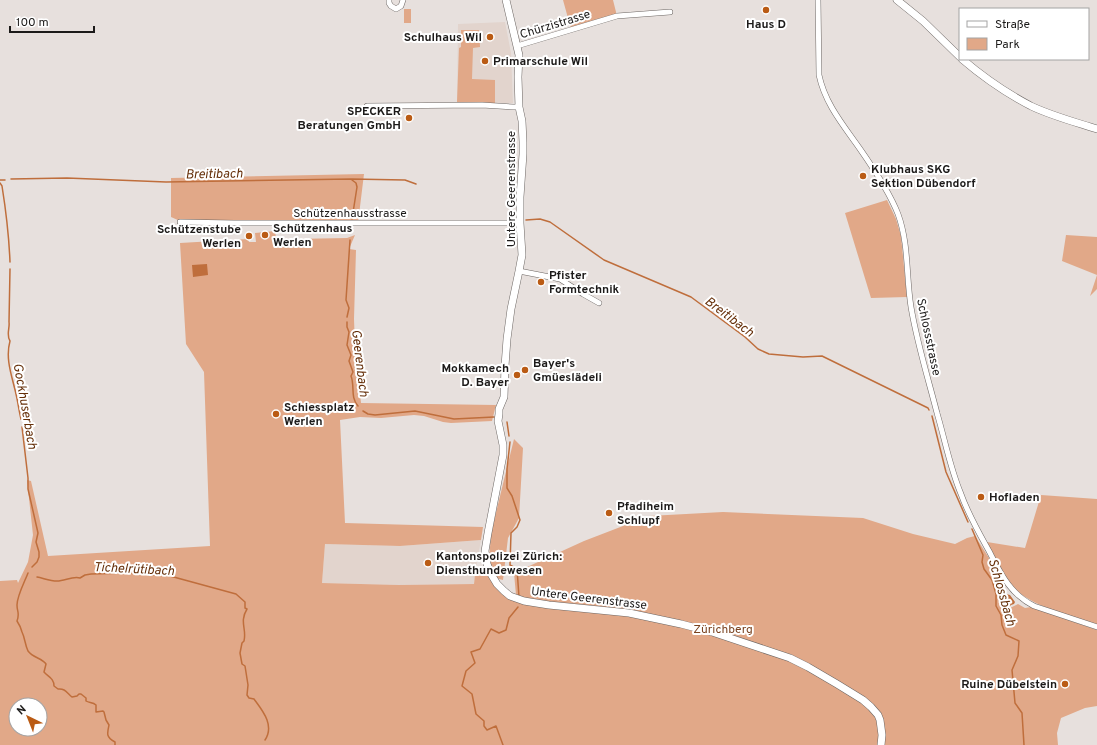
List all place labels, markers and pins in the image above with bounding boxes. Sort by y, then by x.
marker: Haus D [761,5,771,15]
place label: Haus D [746,17,786,33]
place label: Schulhaus Wil [404,30,482,46]
marker: Schulhaus Wil [485,32,495,42]
place label: Primarschule Wil [493,54,588,70]
marker: Primarschule Wil [480,56,490,66]
place label: SPECKER Beratungen GmbH [297,104,401,134]
marker: SPECKER Beratungen GmbH [404,113,414,123]
place label: Klubhaus SKG Sektion Dübendorf [871,162,976,192]
marker: Klubhaus SKG Sektion Dübendorf [858,171,868,181]
place label: Schützenhaus Werlen [273,221,353,251]
place label: Schützenstube Werlen [157,222,241,252]
marker: Schützenhaus Werlen [260,230,270,240]
marker: Schützenstube Werlen [244,231,254,241]
place label: Pfister Formtechnik [549,268,620,298]
marker: Pfister Formtechnik [536,277,546,287]
place label: Bayer's Gmüeslädeli [533,356,602,386]
place label: Mokkamech D. Bayer [441,361,509,391]
marker: Bayer's Gmüeslädeli [520,365,530,375]
marker: Mokkamech D. Bayer [512,370,522,380]
place label: Schiessplatz Werlen [284,400,355,430]
marker: Schiessplatz Werlen [271,409,281,419]
place label: Hofladen [989,490,1040,506]
marker: Hofladen [976,492,986,502]
place label: Pfadiheim Schlupf [617,499,674,529]
marker: Pfadiheim Schlupf [604,508,614,518]
place label: Kantonspolizei Zürich: Diensthundewesen [436,549,562,579]
marker: Kantonspolizei Zürich: Diensthundewesen [423,558,433,568]
place label: Ruine Dübelstein [961,677,1057,693]
marker: Ruine Dübelstein [1060,679,1070,689]

